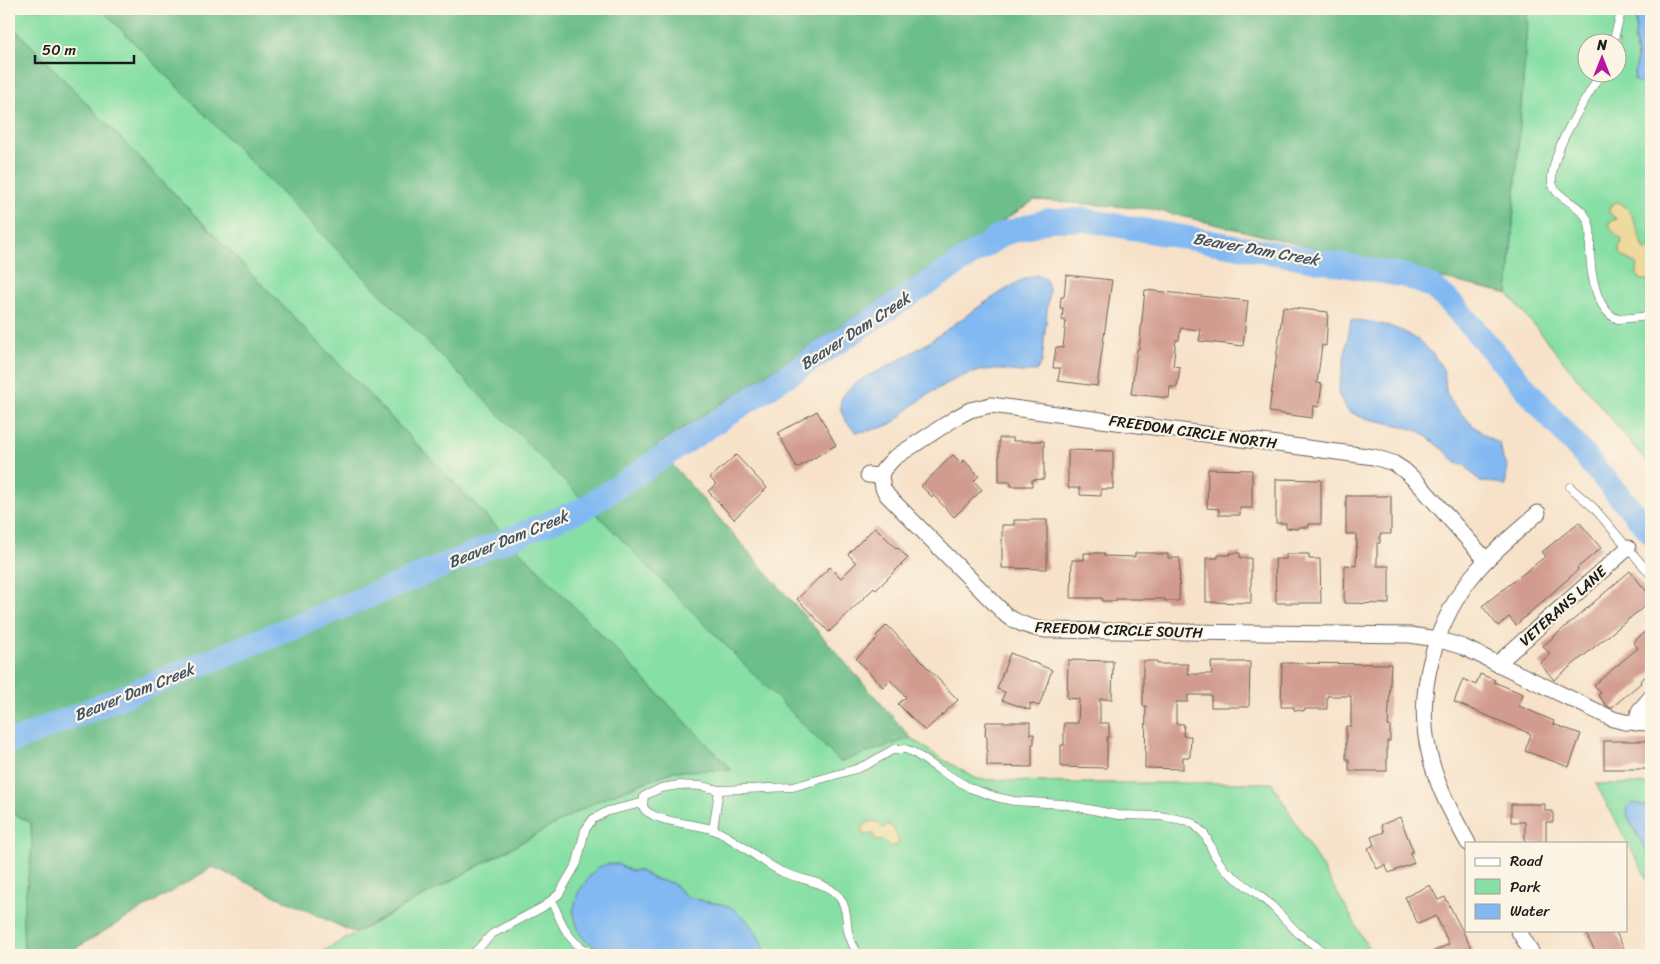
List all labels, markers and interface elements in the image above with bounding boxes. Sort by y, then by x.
scale bar [35,32,134,64]
north arrow [1578,32,1628,82]
text: N [1596,33,1607,58]
text: 50 m [42,37,77,63]
water label: Beaver Dam Creek [1191,224,1324,275]
water label: Beaver Dam Creek [794,283,918,378]
street label: FREEDOM CIRCLE NORTH [1107,407,1279,457]
water label: Beaver Dam Creek [444,501,575,576]
street label: VETERANS LANE [1513,558,1614,653]
street label: FREEDOM CIRCLE SOUTH [1035,614,1204,646]
water label: Beaver Dam Creek [70,654,201,729]
legend [1465,842,1628,932]
text: Road [1510,848,1543,874]
text: Park [1510,874,1541,900]
text: Water [1510,898,1550,924]

